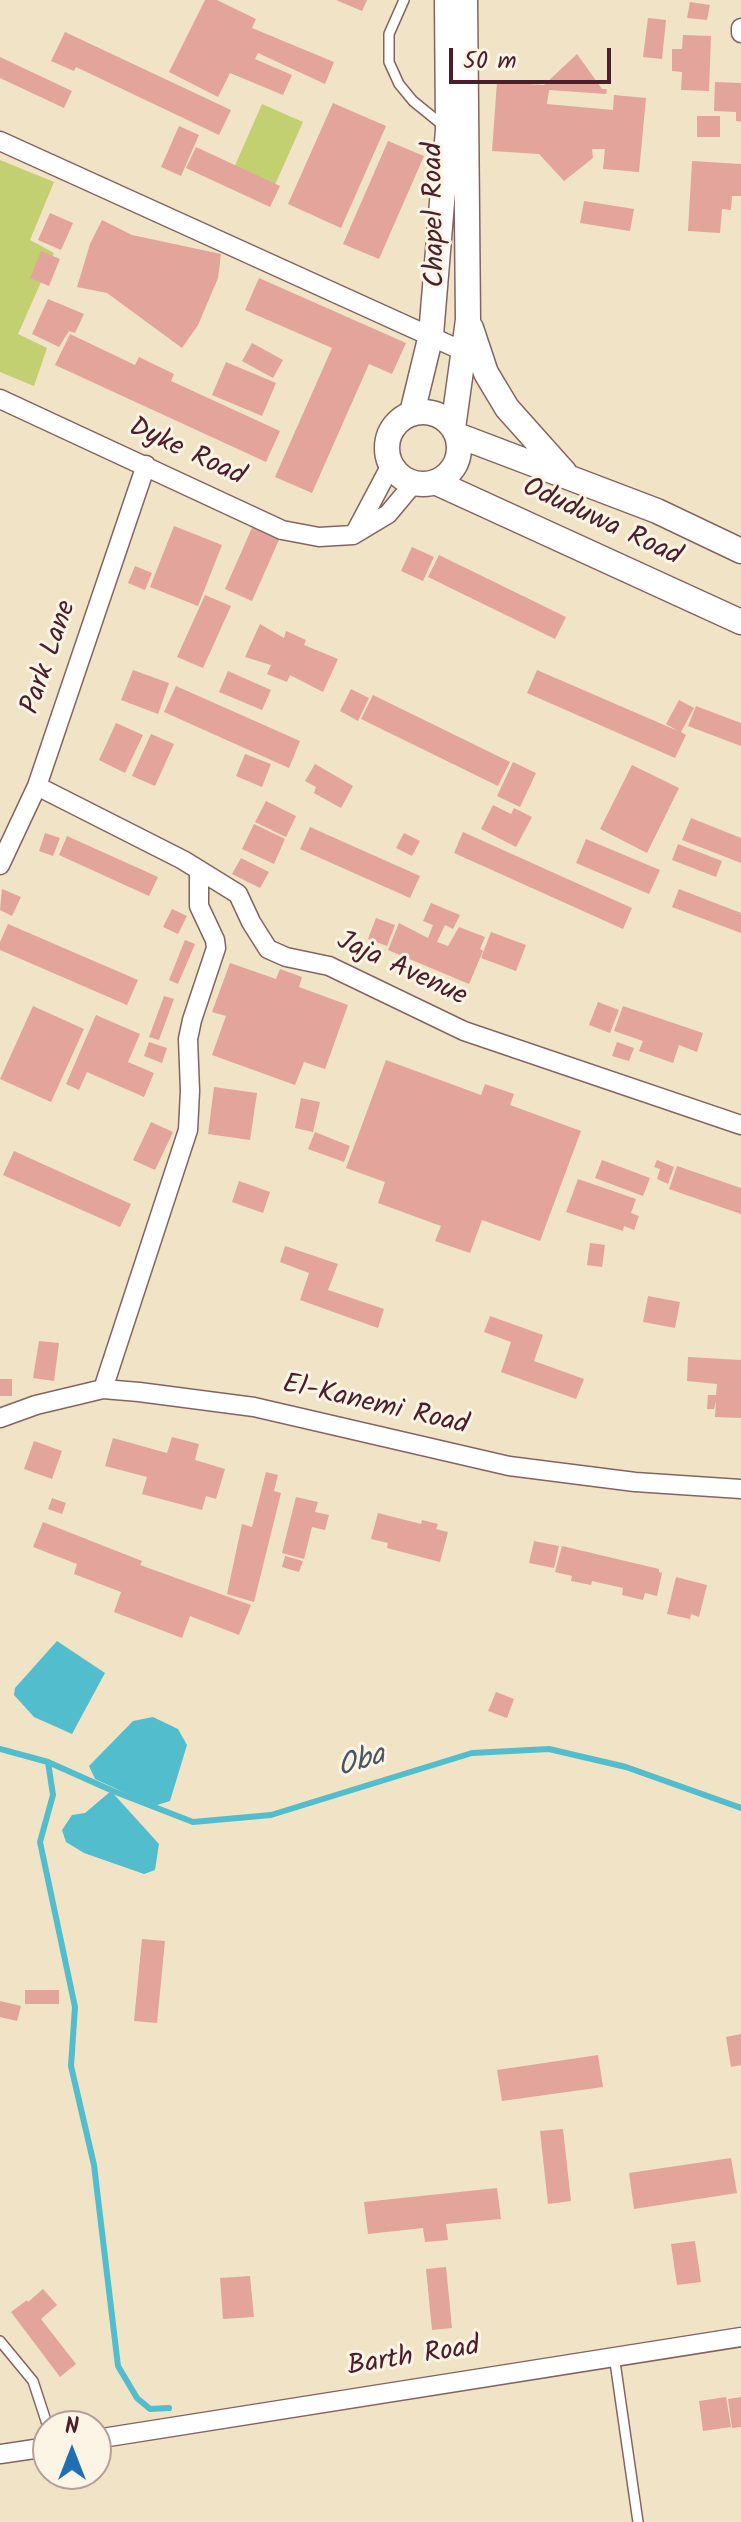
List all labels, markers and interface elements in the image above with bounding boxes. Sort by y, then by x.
scale bar [453,32,615,82]
text: 50 m [463,42,517,81]
street label: Chapel Road [419,142,455,288]
street label: Dyke Road [123,413,249,495]
street label: Oduduwa Road [516,473,686,575]
street label: Park Lane [16,597,86,719]
street label: Jaja Avenue [330,926,472,1016]
street label: El-Kanemi Road [279,1369,471,1445]
water label: Oba [334,1740,390,1788]
street label: Barth Road [345,2332,483,2386]
north arrow [32,2410,112,2490]
text: N [65,2410,79,2445]

